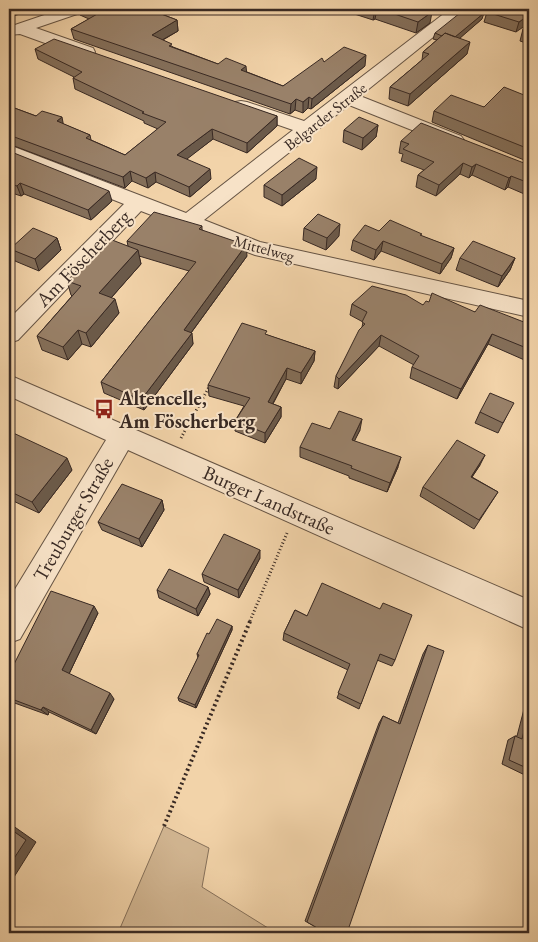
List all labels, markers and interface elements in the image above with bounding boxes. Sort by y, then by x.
street label: Belgarder Straße [280,77,371,155]
street label: Am Föscherberg [29,204,136,313]
street label: Mittelweg [231,230,298,267]
place label: Altencelle, Am Föscherberg [118,385,256,434]
bus stop icon: Altencelle, Am Föscherberg [93,398,115,420]
street label: Treuburger Straße [27,452,119,586]
street label: Burger Landstraße [199,459,339,541]

